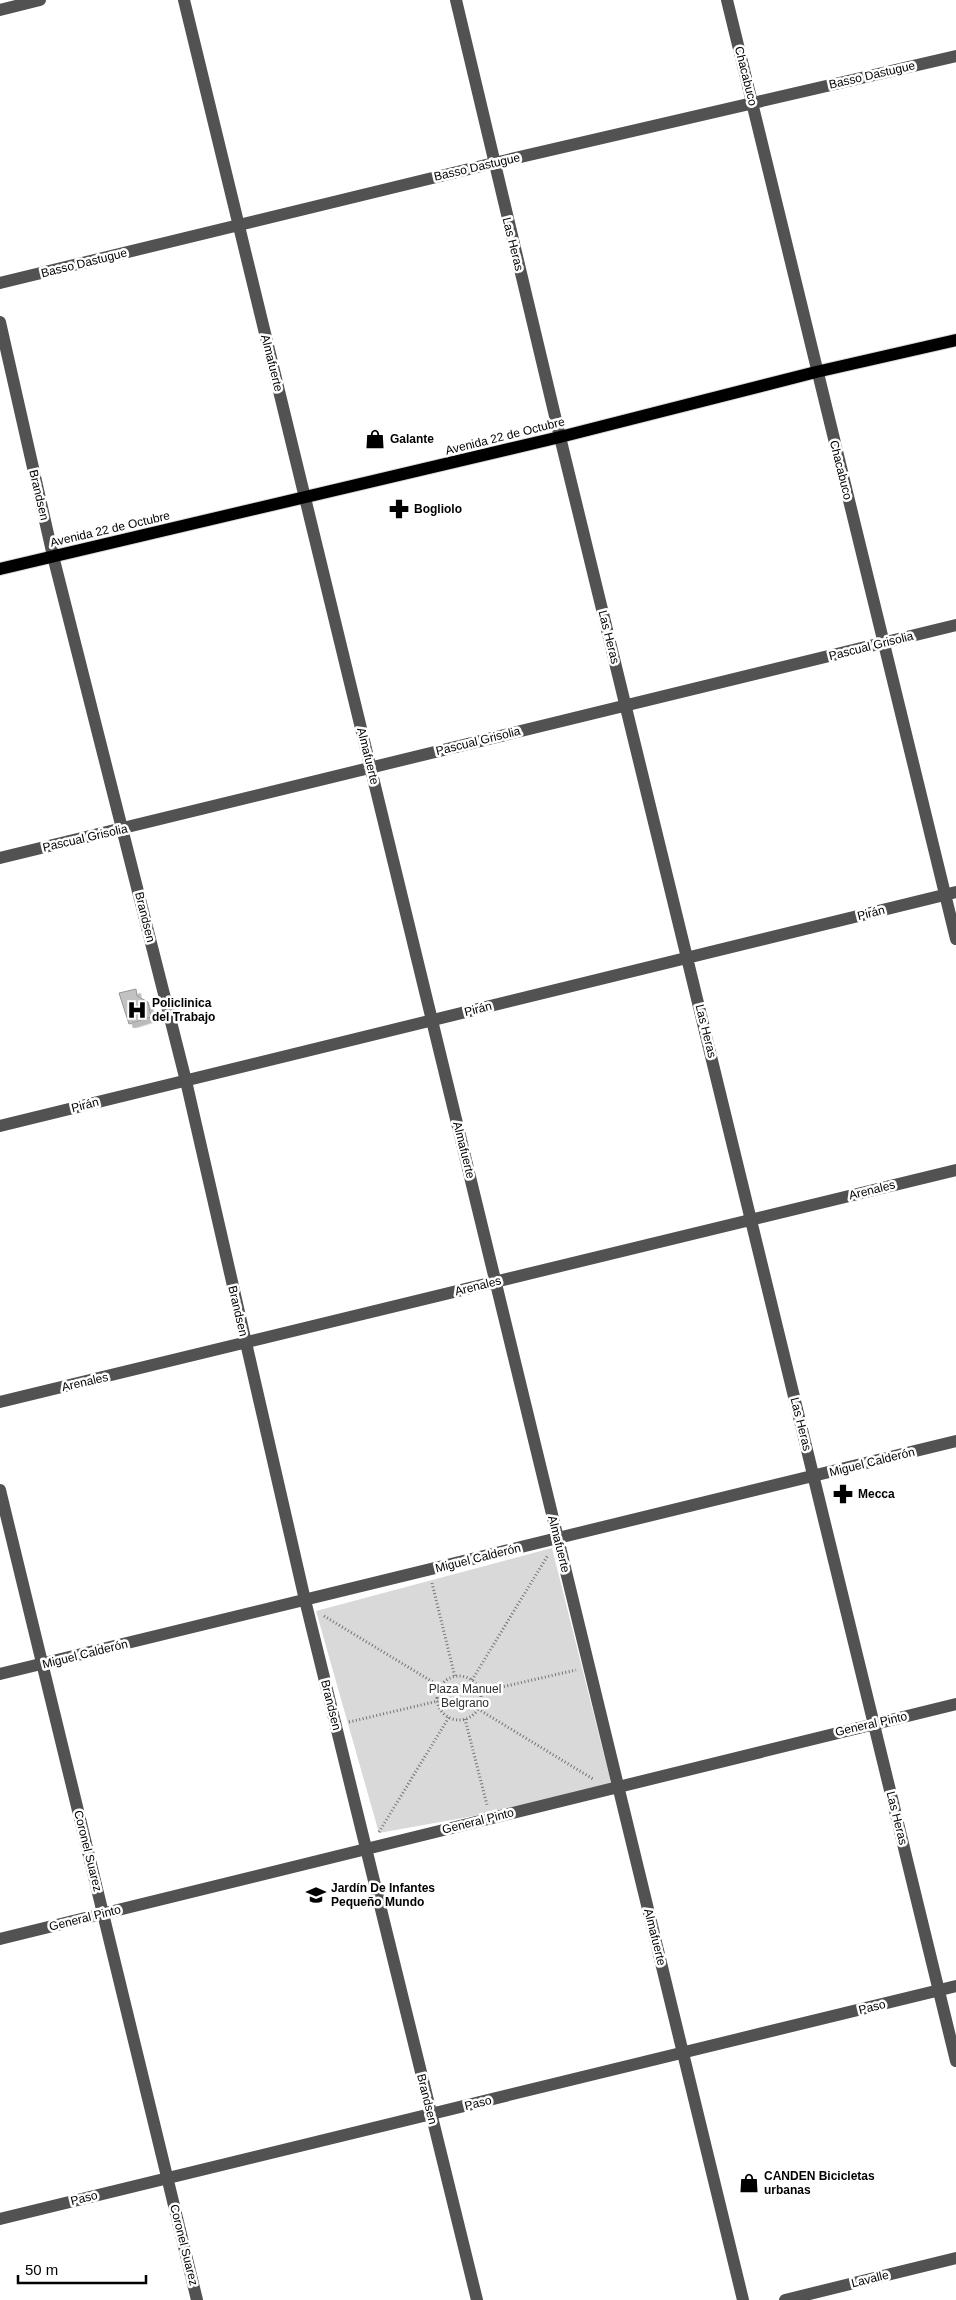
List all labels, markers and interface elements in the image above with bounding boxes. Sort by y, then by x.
street label: Chacabuco [732,45,760,107]
street label: Basso Dastugue [828,58,917,92]
street label: Basso Dastugue [433,150,522,184]
street label: Las Heras [500,216,526,272]
street label: Basso Dastugue [40,245,129,280]
street label: Almafuerte [258,333,286,393]
street label: Avenida 22 de Octubre [444,414,566,458]
shop icon: Galante [364,428,386,450]
place label: Galante [390,432,434,446]
street label: Chacabuco [827,439,855,501]
street label: Brandsen [26,468,52,522]
pharmacy icon: Bogliolo [388,498,410,520]
place label: Bogliolo [414,502,462,516]
street label: Avenida 22 de Octubre [49,508,172,550]
street label: Las Heras [596,609,622,665]
street label: Pascual Grisolia [827,629,915,663]
street label: Pascual Grisolia [434,724,522,758]
street label: Almafuerte [354,726,382,786]
street label: Pascual Grisolia [41,821,129,855]
street label: Brandsen [132,890,158,944]
street label: Pirán [856,903,886,923]
place label: Policlinica del Trabajo [152,996,215,1024]
hospital icon: Policlinica del Trabajo [126,999,148,1021]
street label: Pirán [463,999,493,1019]
street label: Las Heras [693,1003,719,1059]
street label: Pirán [70,1095,100,1115]
street label: Almafuerte [450,1120,478,1180]
street label: Arenales [847,1177,897,1203]
street label: Arenales [453,1273,503,1299]
street label: Brandsen [225,1284,251,1338]
street label: Arenales [60,1370,110,1394]
street label: Las Heras [788,1396,814,1452]
street label: Miguel Calderón [828,1445,916,1479]
pharmacy icon: Mecca [832,1483,854,1505]
place label: Mecca [858,1487,895,1501]
street label: Almafuerte [545,1514,573,1574]
street label: Miguel Calderón [434,1541,522,1575]
street label: Miguel Calderón [41,1637,129,1671]
street label: Brandsen [318,1678,344,1732]
park label: Plaza Manuel Belgrano [429,1682,501,1710]
street label: General Pinto [834,1709,909,1739]
street label: Las Heras [884,1790,910,1846]
street label: General Pinto [441,1805,516,1837]
street label: Coronel Suarez [71,1809,105,1893]
place label: Jardín De Infantes Pequeño Mundo [331,1881,435,1909]
school or university icon: Jardín De Infantes Pequeño Mundo [305,1884,327,1906]
street label: General Pinto [48,1902,123,1934]
street label: Almafuerte [641,1907,669,1967]
street label: Paso [857,1997,887,2017]
street label: Brandsen [414,2072,440,2126]
street label: Paso [463,2093,493,2113]
place label: CANDEN Bicicletas urbanas [764,2169,875,2197]
shop icon: CANDEN Bicicletas urbanas [738,2172,760,2194]
street label: Paso [69,2188,99,2208]
street label: Coronel Suarez [167,2203,201,2287]
scale bar [18,2252,145,2284]
text: 50 m [25,2261,58,2278]
street label: Lavalle [850,2268,890,2290]

